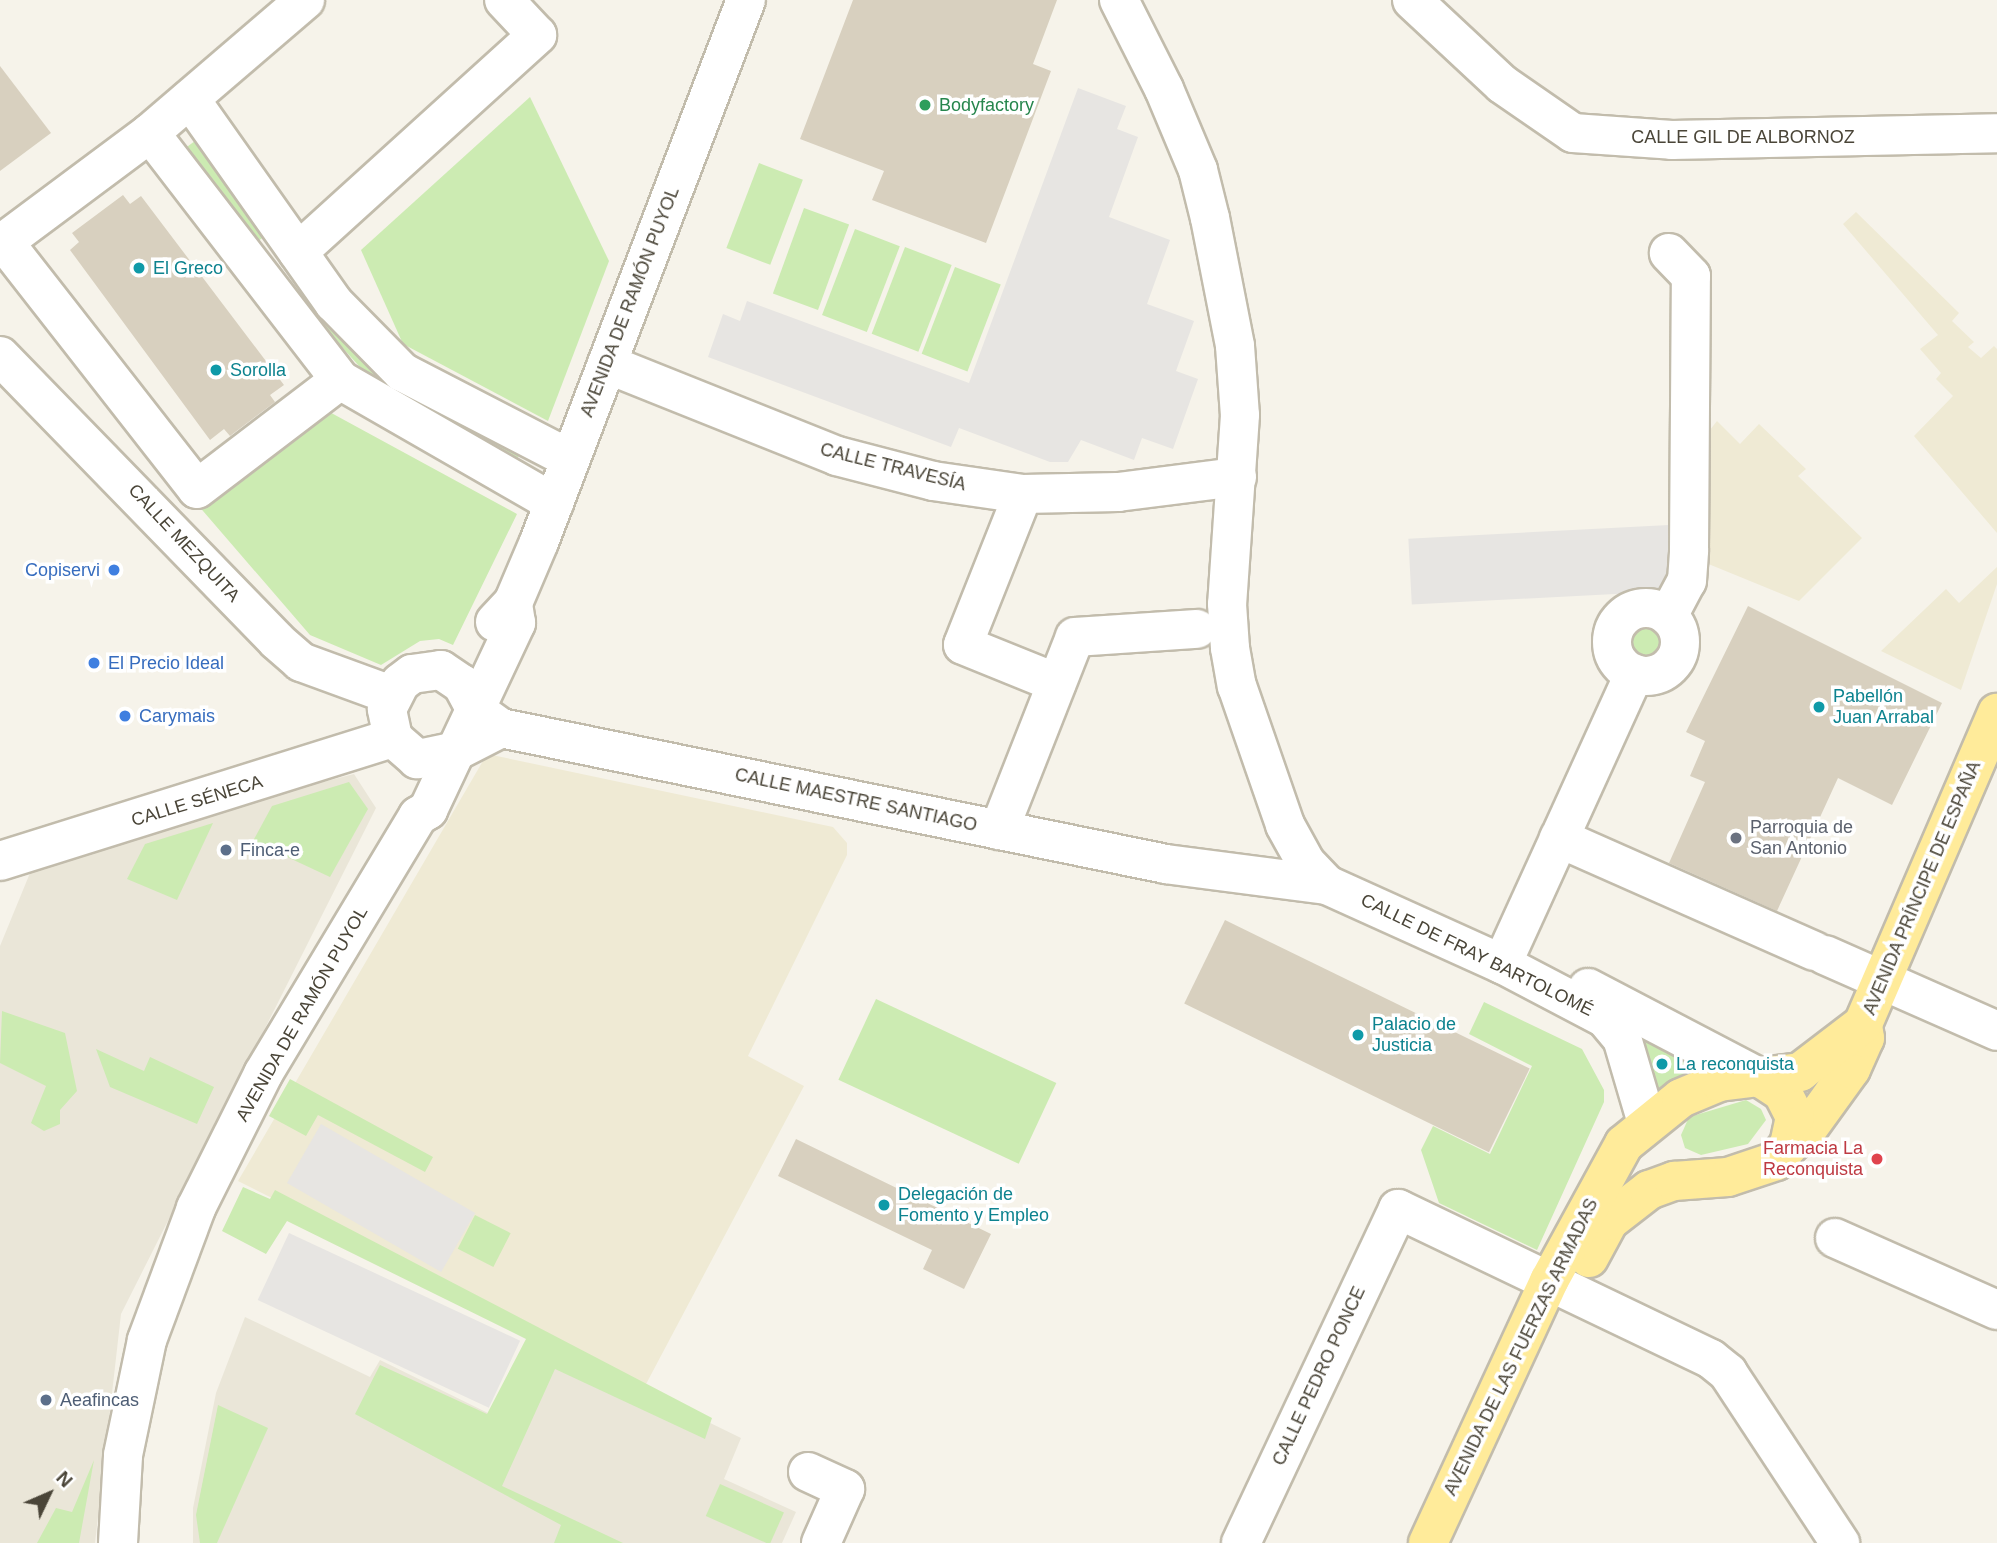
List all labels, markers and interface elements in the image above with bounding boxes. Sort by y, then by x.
place label: Bodyfactory [939,94,1034,116]
marker: Bodyfactory [917,97,933,113]
street label: CALLE GIL DE ALBORNOZ [1630,126,1856,148]
street label: AVENIDA DE RAMÓN PUYOL [576,183,684,421]
place label: El Greco [153,257,223,279]
marker: El Greco [131,260,147,276]
place label: Sorolla [230,359,286,381]
marker: Sorolla [208,362,224,378]
street label: CALLE TRAVESÍA [818,438,968,496]
street label: CALLE MEZQUITA [124,479,244,607]
place label: Copiservi [25,559,100,581]
marker: Copiservi [106,562,122,578]
place label: El Precio Ideal [108,652,224,674]
marker: El Precio Ideal [86,655,102,671]
place label: Pabellón Juan Arrabal [1833,686,1935,728]
marker: Pabellón Juan Arrabal [1811,699,1827,715]
place label: Carymais [139,705,215,727]
marker: Carymais [117,708,133,724]
street label: AVENIDA PRÍNCIPE DE ESPAÑA [1858,757,1986,1019]
street label: CALLE MAESTRE SANTIAGO [733,764,979,836]
street label: CALLE SÉNECA [129,771,265,831]
place label: Parroquia de San Antonio [1750,817,1853,860]
marker: Parroquia de San Antonio [1728,830,1744,846]
place label: Finca-e [240,839,300,861]
marker: Finca-e [218,842,234,858]
street label: CALLE DE FRAY BARTOLOMÉ [1357,889,1597,1021]
street label: AVENIDA DE RAMÓN PUYOL [231,902,373,1126]
place label: Palacio de Justicia [1372,1014,1456,1056]
marker: Palacio de Justicia [1350,1027,1366,1043]
place label: La reconquista [1676,1053,1794,1075]
marker: La reconquista [1654,1056,1670,1072]
place label: Farmacia La Reconquista [1763,1138,1863,1180]
marker: Farmacia La Reconquista [1869,1151,1885,1167]
place label: Delegación de Fomento y Empleo [898,1184,1049,1226]
street label: AVENIDA DE LAS FUERZAS ARMADAS [1439,1194,1603,1500]
marker: Delegación de Fomento y Empleo [876,1197,892,1213]
street label: CALLE PEDRO PONCE [1268,1283,1370,1469]
place label: Aeafincas [60,1389,139,1411]
marker: Aeafincas [38,1392,54,1408]
north arrow [14,1459,84,1529]
text: N [52,1467,77,1491]

